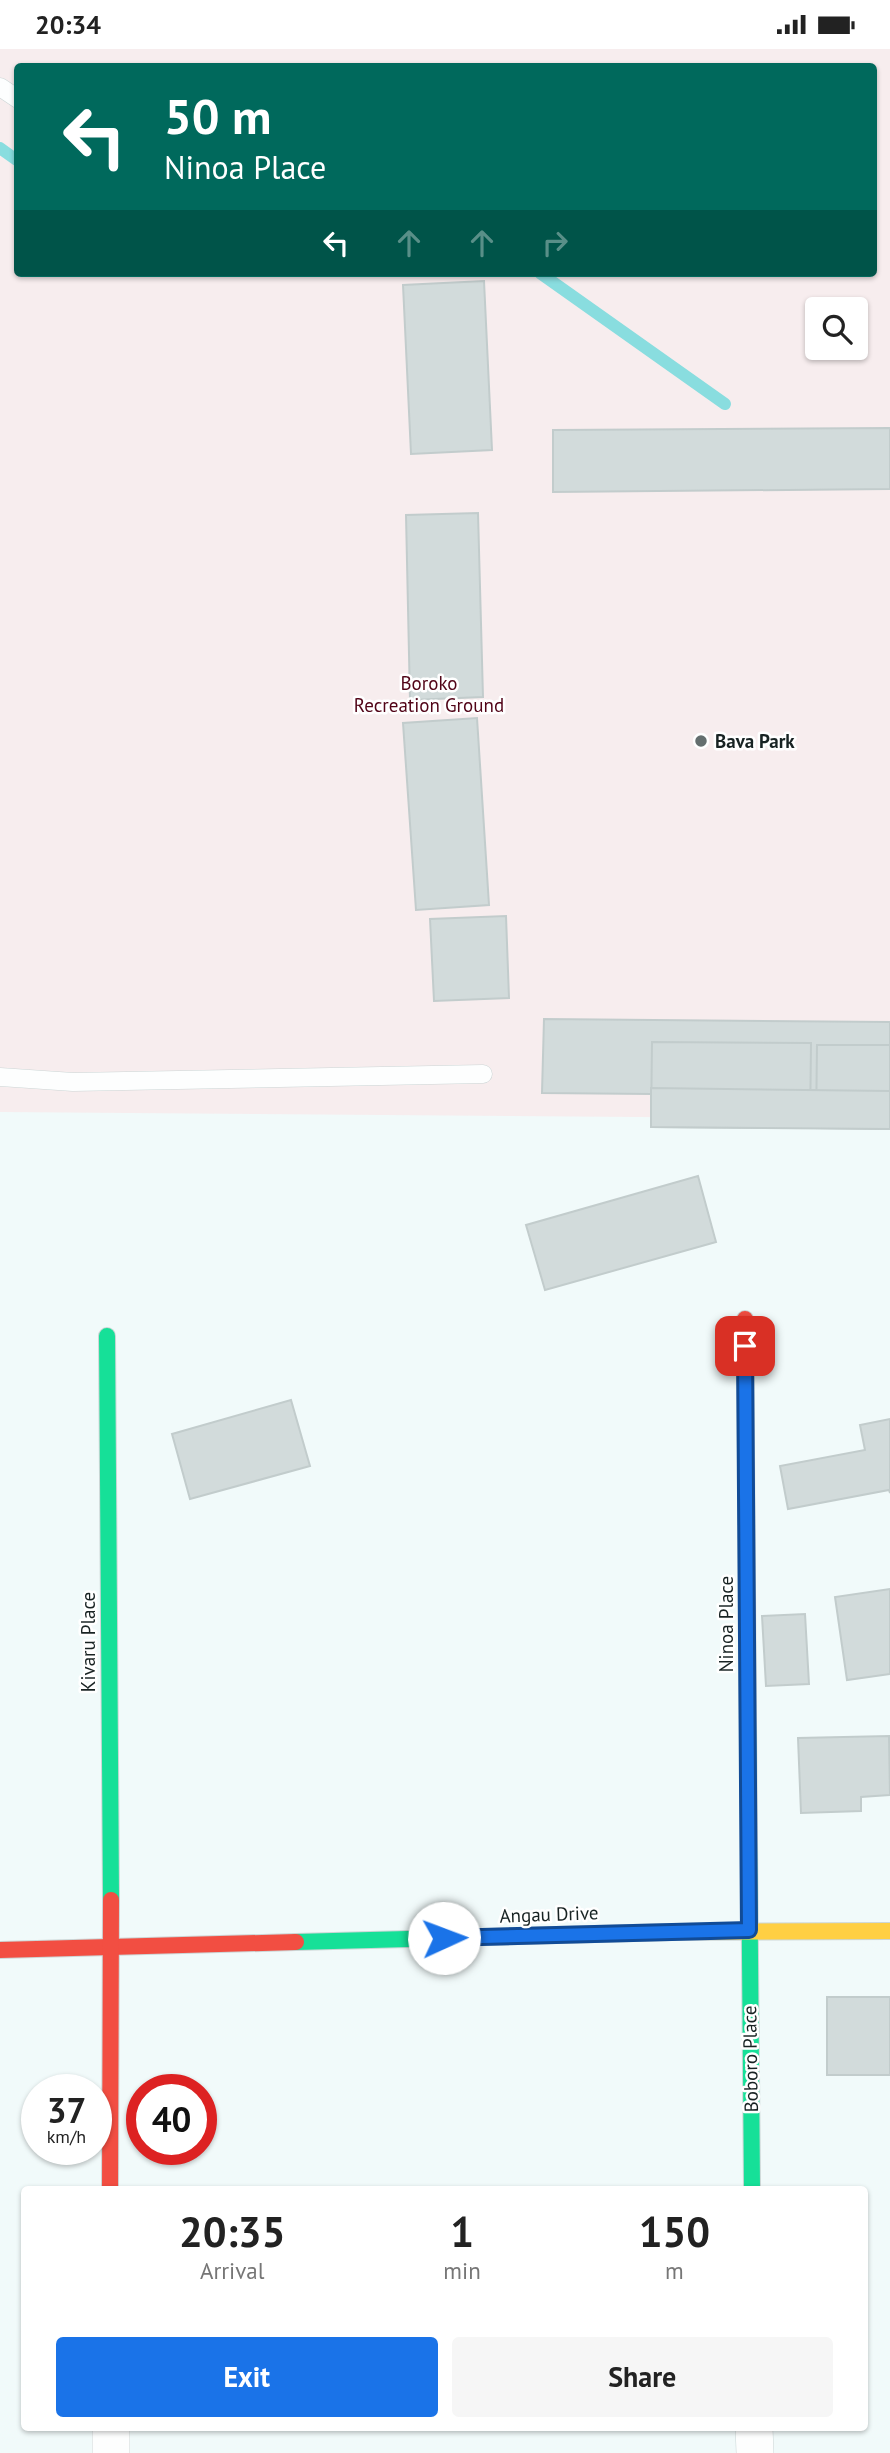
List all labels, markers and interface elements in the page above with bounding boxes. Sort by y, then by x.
text: 20:34 [35,8,101,41]
text: 50 m [164,84,271,148]
icon: left [49,91,140,182]
text: Ninoa Place [164,146,326,188]
icon: left [317,224,355,262]
icon: ahead [390,224,428,262]
icon: ahead [463,224,501,262]
icon: right [536,224,574,262]
map controls [805,297,868,360]
button: search [805,297,868,360]
park label: Boroko Recreation Ground [354,671,504,717]
place label: Bava Park [715,729,795,753]
marker: Bava Park [693,733,709,749]
pin [715,1316,775,1376]
icon: arrive [726,1327,764,1365]
street label: Ninoa Place [714,1576,738,1672]
street label: Kivaru Place [76,1592,100,1692]
street label: Angau Drive [499,1900,599,1928]
position arrow [407,1901,481,1975]
street label: Boboro Place [737,2005,763,2113]
speed limit sign: 40 [126,2074,217,2165]
text: 37 [47,2087,86,2133]
text: km/h [47,2125,86,2148]
text: 20:35 [179,2204,285,2259]
text: 1 [450,2204,474,2259]
text: 150 [639,2204,710,2259]
text: Arrival [200,2256,264,2285]
text: min [443,2256,481,2285]
text: m [665,2256,684,2285]
button: Exit [56,2337,438,2417]
button: Share [452,2337,833,2417]

